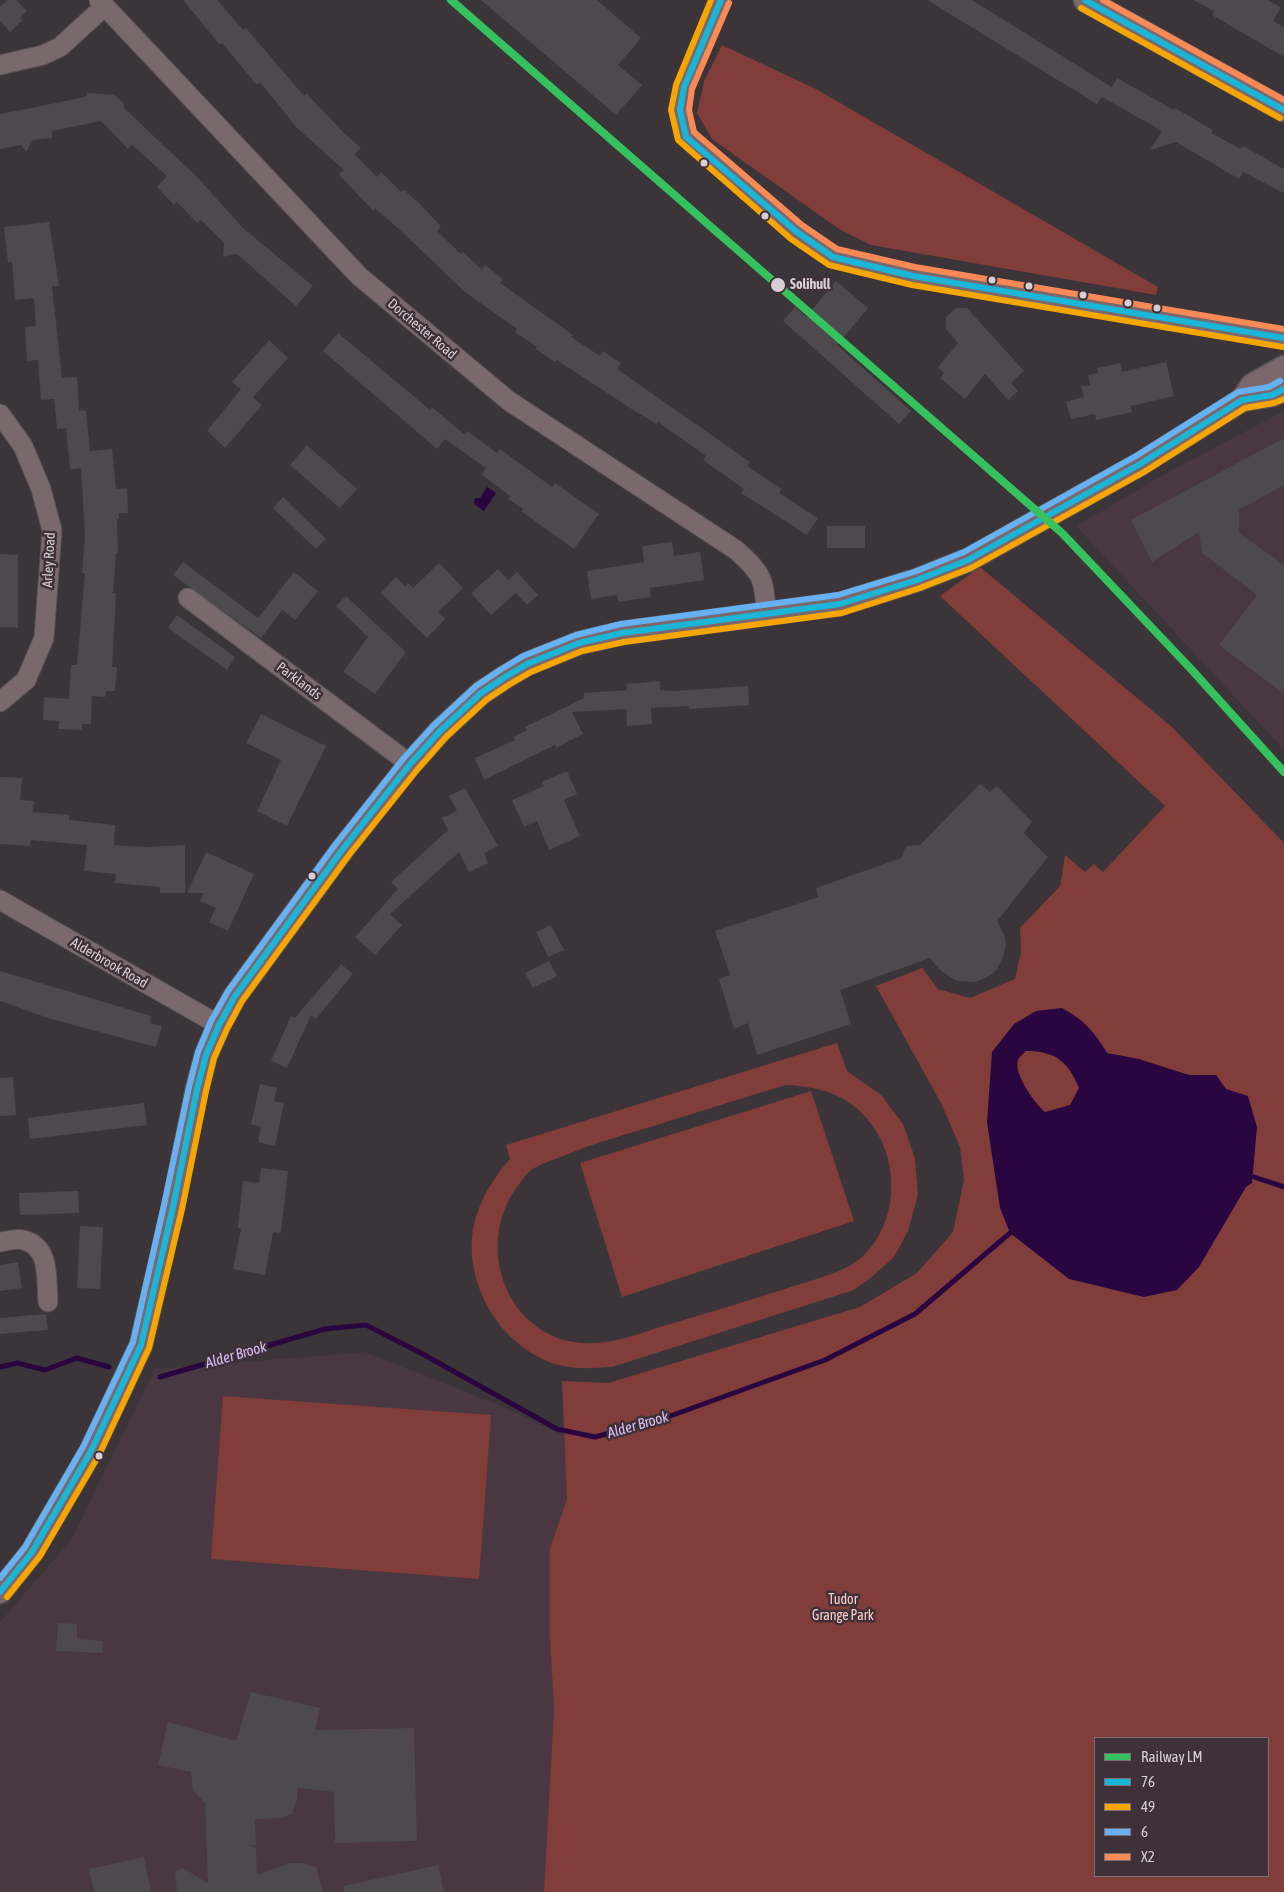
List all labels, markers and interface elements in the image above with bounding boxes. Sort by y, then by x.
unlabelled marker [699,158,709,168]
unlabelled marker [760,211,770,221]
unlabelled marker [987,275,997,285]
marker: Solihull [769,276,787,294]
place label: Solihull [790,277,830,293]
unlabelled marker [1024,281,1034,291]
unlabelled marker [1078,290,1088,300]
street label: Dorchester Road [384,295,460,363]
unlabelled marker [1123,298,1133,308]
unlabelled marker [1152,303,1162,313]
street label: Arley Road [39,532,59,588]
street label: Parklands [273,659,325,703]
unlabelled marker [307,871,317,881]
street label: Alderbrook Road [67,934,151,992]
water label: Alder Brook [203,1338,269,1372]
water label: Alder Brook [605,1408,671,1442]
unlabelled marker [94,1451,104,1461]
park label: Tudor Grange Park [812,1592,874,1624]
legend [1094,1737,1269,1877]
text: Railway LM [1141,1748,1203,1765]
text: 76 [1141,1773,1155,1790]
text: 49 [1141,1798,1155,1815]
text: 6 [1141,1823,1148,1840]
text: X2 [1141,1848,1155,1865]

